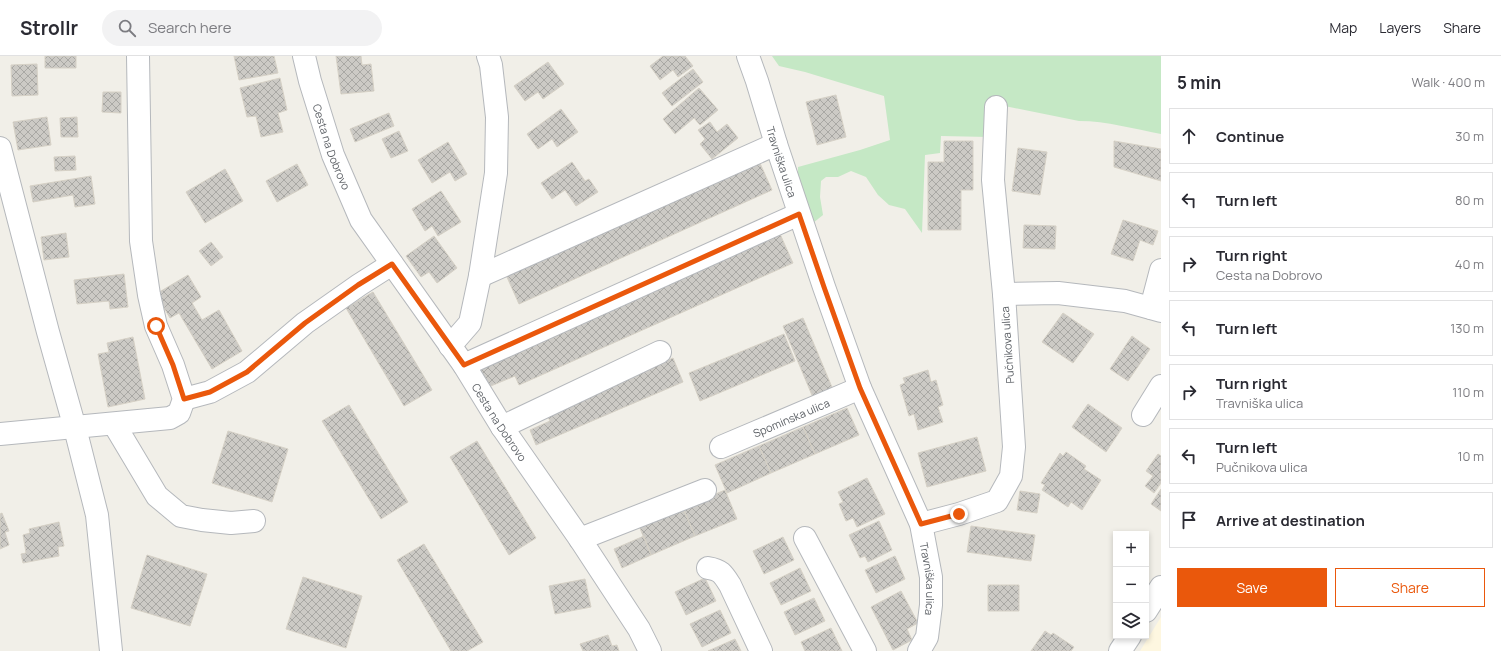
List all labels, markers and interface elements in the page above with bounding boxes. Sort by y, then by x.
search box [102,10,382,46]
text: Strollr [20,15,78,41]
icon: search [116,17,138,39]
text: Search here [148,17,231,38]
text: Map [1329,18,1357,37]
text: Layers [1379,18,1421,37]
text: Share [1443,18,1481,37]
text: 5 min [1177,71,1221,94]
text: Walk · 400 m [1411,73,1485,91]
street label: Cesta na Dobrovo [310,102,355,192]
street label: Travniška ulica [764,124,801,199]
icon: ahead [1178,125,1200,147]
text: Continue [1216,126,1284,147]
text: 30 m [1455,127,1484,145]
icon: left [1178,189,1200,211]
text: Turn left [1216,190,1278,211]
text: 80 m [1455,191,1484,209]
text: Turn right [1216,245,1287,266]
icon: right [1178,253,1200,275]
text: 40 m [1455,255,1484,273]
text: Cesta na Dobrovo [1216,266,1322,284]
street label: Pučnikova ulica [997,306,1017,384]
route start [147,317,165,335]
icon: left [1178,317,1200,339]
text: Turn left [1216,318,1278,339]
text: 130 m [1450,319,1484,337]
text: Turn right [1216,373,1287,394]
street label: Cesta na Dobrovo [469,380,531,464]
icon: right [1178,381,1200,403]
text: 110 m [1452,383,1484,401]
street label: Spominska ulica [750,394,832,440]
text: Travniška ulica [1216,394,1303,412]
text: Turn left [1216,437,1278,458]
icon: left [1178,445,1200,467]
text: 10 m [1457,447,1484,465]
text: Pučnikova ulica [1216,458,1307,476]
route end [950,505,968,523]
icon: arrive [1178,509,1200,531]
text: Arrive at destination [1216,510,1365,531]
map controls [1113,531,1149,639]
button: + [1113,531,1149,567]
street label: Travniška ulica [917,541,939,616]
button: − [1113,567,1149,603]
button: Save [1177,568,1327,607]
button: Share [1335,568,1485,607]
button: layers [1113,603,1149,639]

